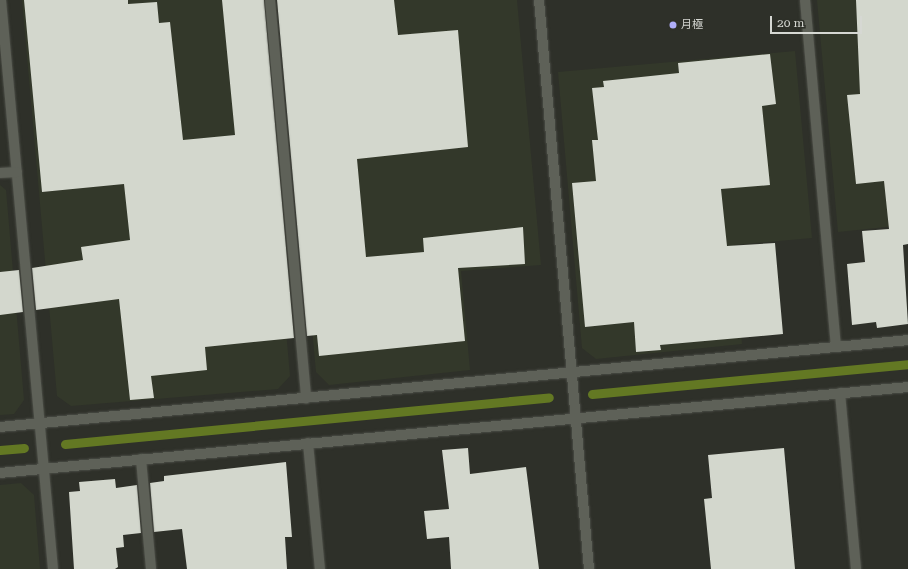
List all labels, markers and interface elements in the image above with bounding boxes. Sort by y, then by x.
scale bar [772,8,864,34]
text: 20 m [777,16,804,30]
place label: 月極 [681,18,703,32]
marker: 月極 [668,20,678,30]

